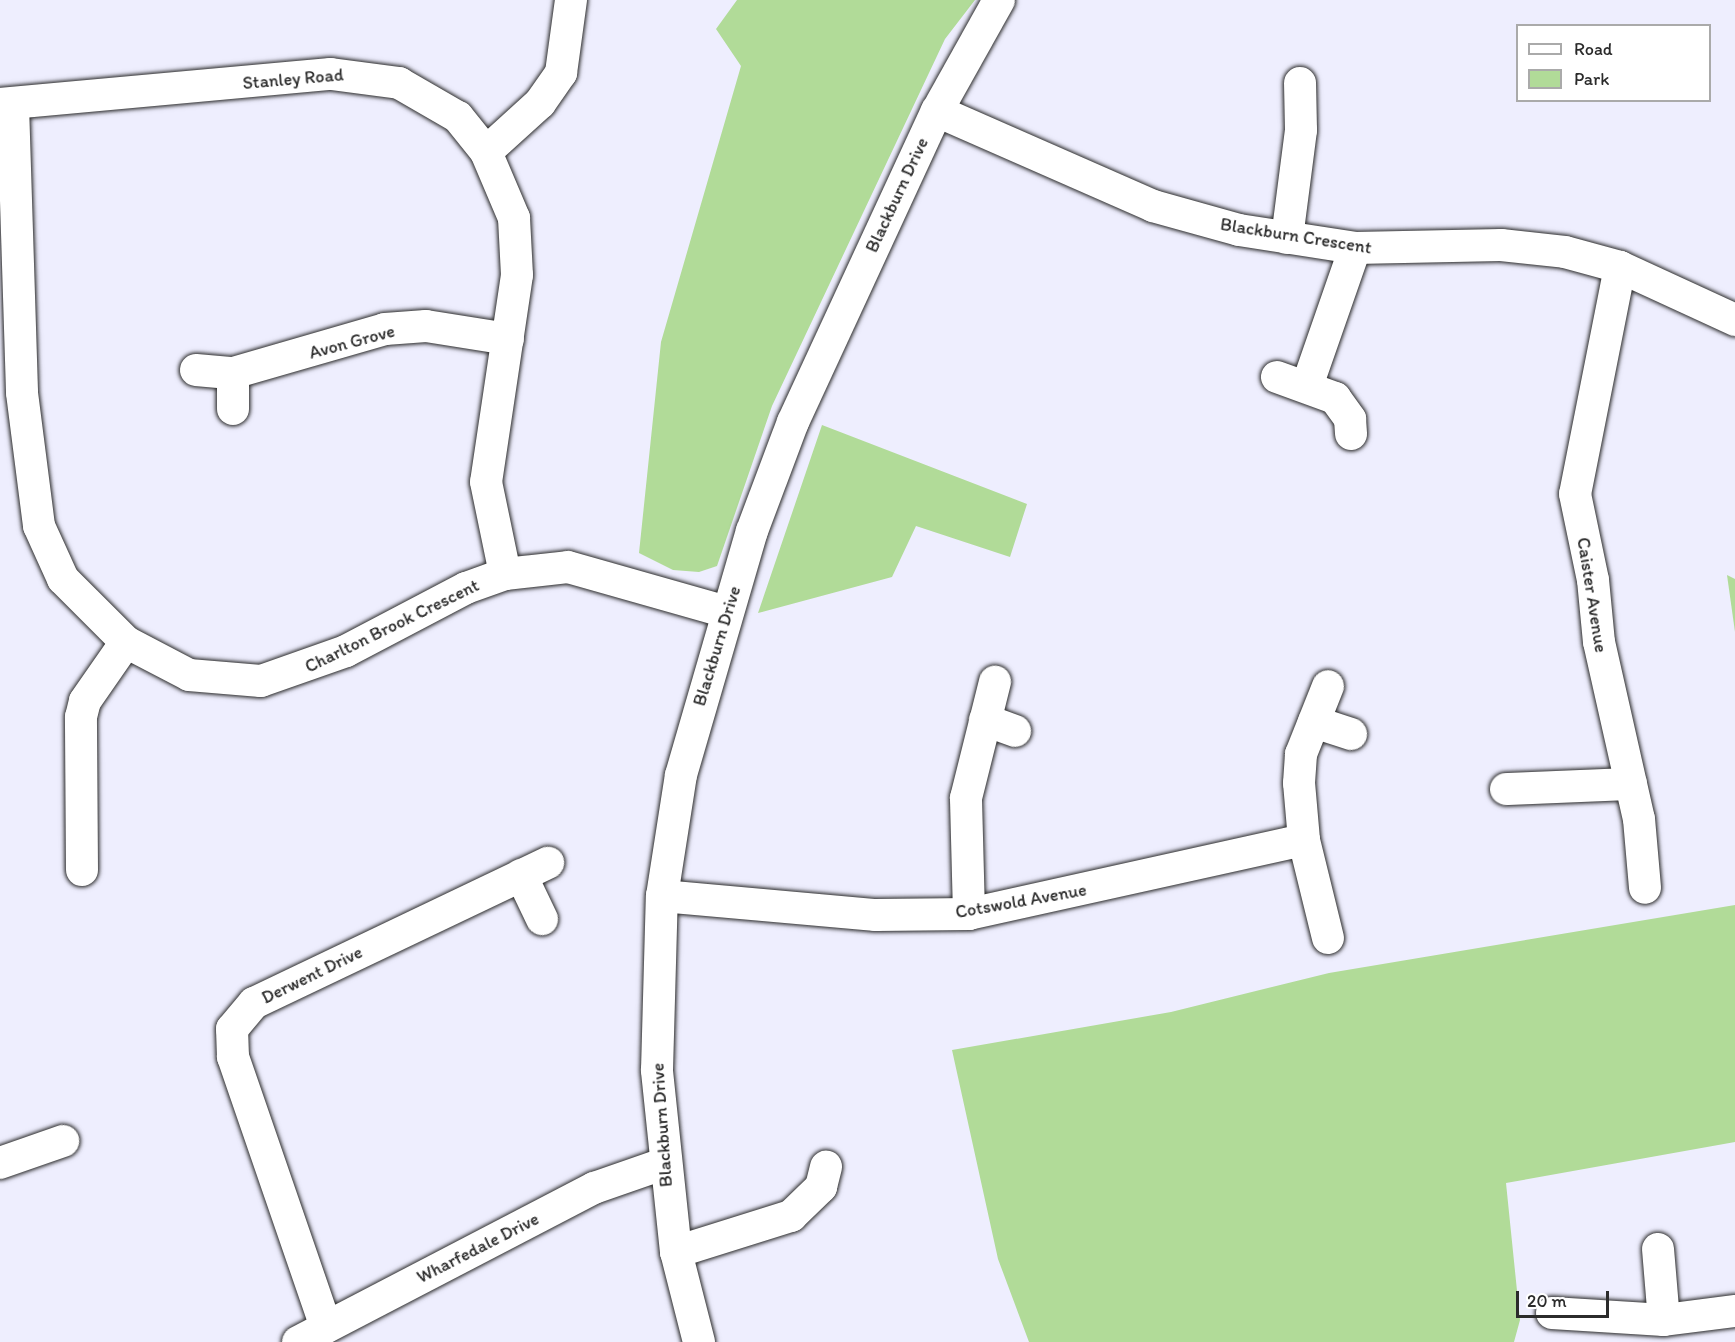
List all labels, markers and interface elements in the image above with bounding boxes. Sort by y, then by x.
legend [1516,24,1711,102]
text: Road [1574,38,1613,60]
street label: Stanley Road [242,64,344,94]
text: Park [1574,68,1609,90]
street label: Blackburn Drive [861,134,933,256]
street label: Blackburn Crescent [1219,213,1373,259]
street label: Avon Grove [307,320,397,364]
street label: Caister Avenue [1572,536,1612,654]
street label: Charlton Brook Crescent [301,574,483,678]
street label: Blackburn Drive [688,583,746,709]
street label: Cotswold Avenue [954,879,1088,923]
street label: Derwent Drive [258,941,366,1009]
street label: Blackburn Drive [647,1062,677,1188]
street label: Wharfedale Drive [413,1208,543,1288]
scale bar [1519,1279,1612,1317]
text: 20 m [1527,1290,1567,1312]

